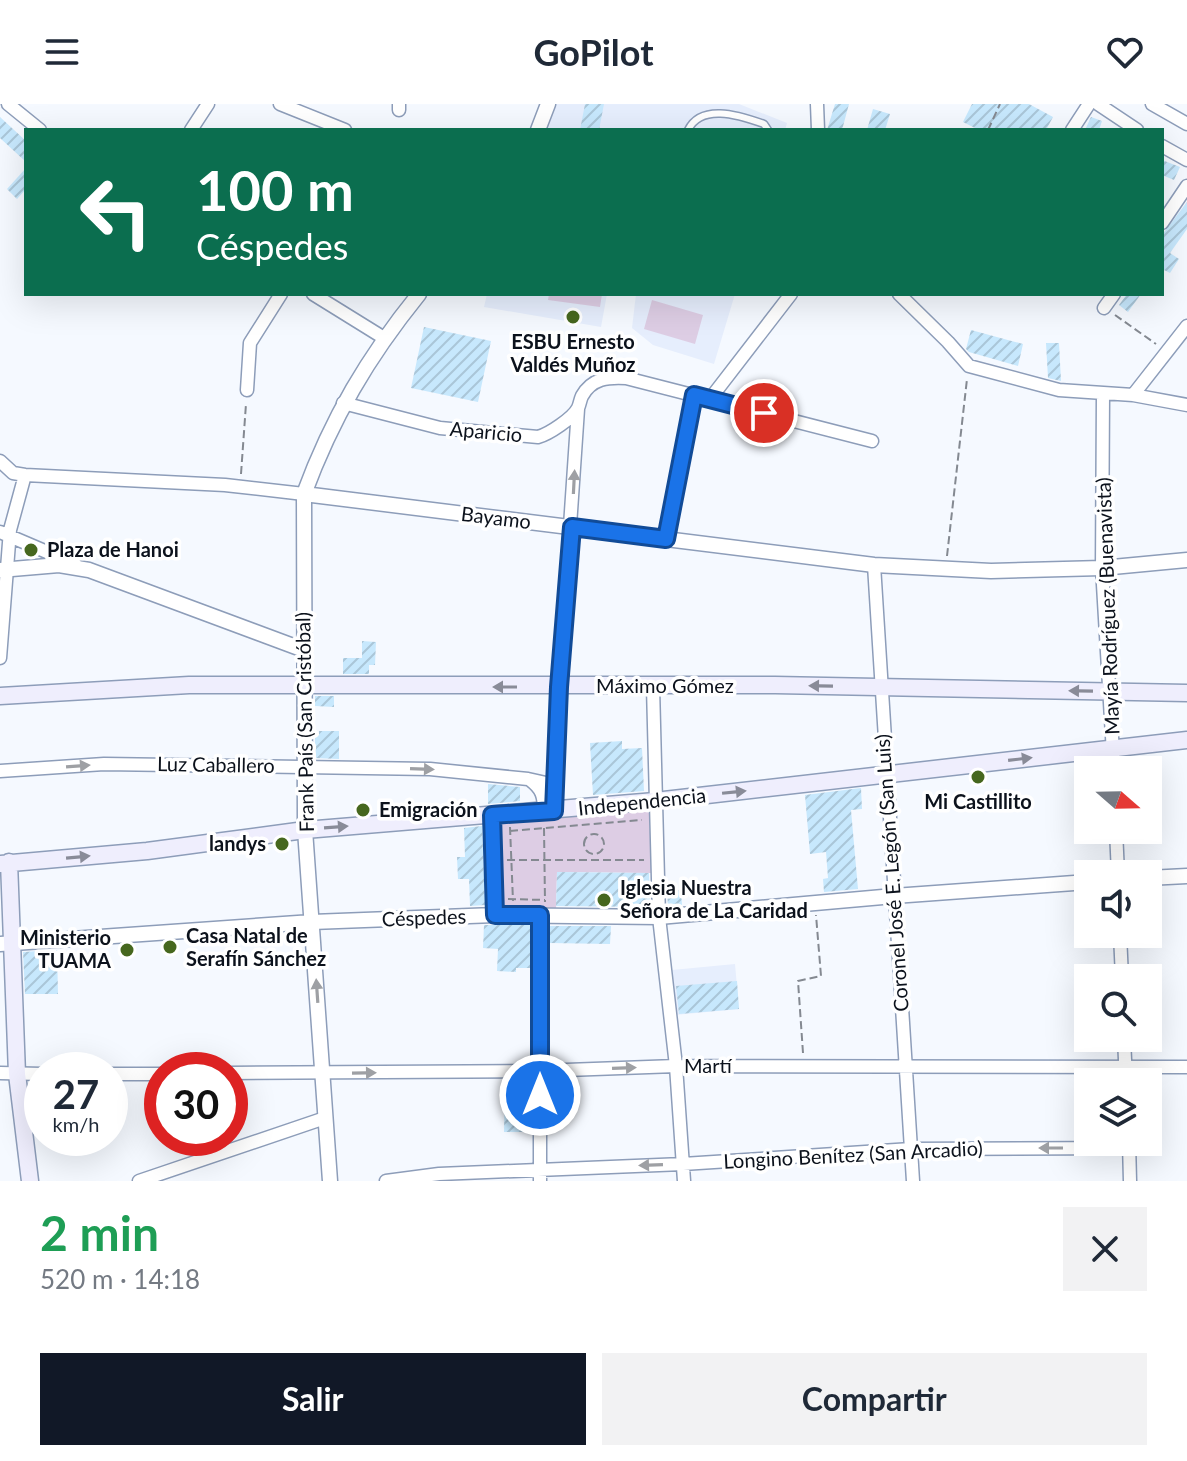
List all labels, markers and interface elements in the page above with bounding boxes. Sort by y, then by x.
icon: menu [40,30,84,74]
text: GoPilot [533,30,654,74]
icon: heart [1103,30,1147,74]
text: 100 m [196,156,354,223]
icon: left [64,160,168,264]
text: Céspedes [196,224,348,268]
marker: ESBU Ernesto Valdés Muñoz [564,308,582,326]
place label: ESBU Ernesto Valdés Muñoz [510,329,635,376]
pin [730,379,798,447]
icon: arrive [742,391,786,435]
street label: Aparicio [449,416,523,446]
one-way arrow [567,469,580,494]
street label: Mayía Rodríguez (Buenavista) [1091,477,1123,735]
street label: Bayamo [460,501,532,533]
place label: Plaza de Hanoi [47,537,179,561]
marker: Plaza de Hanoi [22,541,40,559]
street label: Frank País (San Cristóbal) [290,612,318,832]
street label: Máximo Gómez [596,673,734,697]
one-way arrow [808,680,833,692]
one-way arrow [492,681,517,693]
one-way arrow [1068,685,1093,698]
street label: Coronel José E. Legón (San Luis) [869,733,913,1013]
street label: Luz Caballero [157,751,275,777]
one-way arrow [1008,753,1033,766]
north arrow [1074,756,1162,844]
map controls [1074,756,1162,1156]
one-way arrow [66,759,91,772]
one-way arrow [410,763,435,776]
marker: Mi Castillito [969,768,987,786]
street label: Independencia [577,782,707,820]
one-way arrow [722,786,747,799]
place label: Mi Castillito [924,789,1032,813]
place label: Emigración [379,797,478,821]
marker: Emigración [354,801,372,819]
one-way arrow [324,820,349,833]
place label: landys [209,831,266,855]
marker: landys [273,835,291,853]
one-way arrow [66,850,91,863]
button: sound [1074,860,1162,948]
place label: Iglesia Nuestra Señora de La Caridad [620,875,808,922]
marker: Iglesia Nuestra Señora de La Caridad [595,891,613,909]
street label: Céspedes [381,904,467,930]
place label: Casa Natal de Serafín Sánchez [186,923,326,970]
place label: Ministerio TUAMA [20,925,111,972]
marker: Casa Natal de Serafín Sánchez [161,938,179,956]
marker: Ministerio TUAMA [118,941,136,959]
button: search [1074,964,1162,1052]
one-way arrow [310,979,323,1004]
speed limit sign: 30 [144,1052,248,1156]
position arrow [498,1053,582,1137]
street label: Martí [684,1053,733,1077]
one-way arrow [612,1062,637,1074]
one-way arrow [352,1067,377,1079]
button: layers [1074,1068,1162,1156]
text: 27 [53,1070,99,1118]
text: km/h [53,1112,99,1136]
street label: Longino Benítez (San Arcadio) [723,1135,983,1173]
one-way arrow [1038,1142,1063,1154]
one-way arrow [638,1159,664,1172]
text: 2 min [40,1204,159,1261]
button: close [1063,1207,1147,1291]
text: 520 m · 14:18 [40,1263,200,1295]
button: Salir [40,1353,586,1445]
button: Compartir [602,1353,1147,1445]

